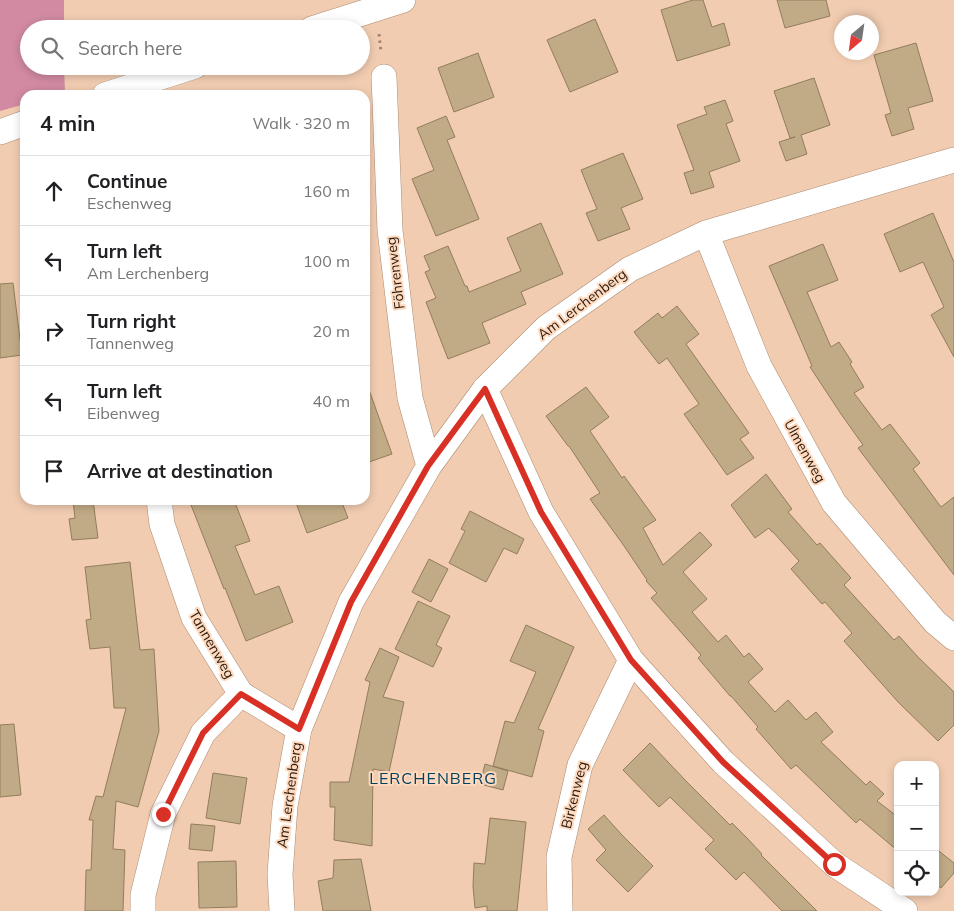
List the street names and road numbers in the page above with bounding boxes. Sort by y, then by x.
street label: Föhrenweg [382,236,408,310]
street label: Am Lerchenberg [534,265,630,343]
street label: Ulmenweg [780,416,830,486]
street label: Tannenweg [185,607,239,681]
street label: Am Lerchenberg [273,741,305,849]
street label: Birkenweg [557,759,591,831]

